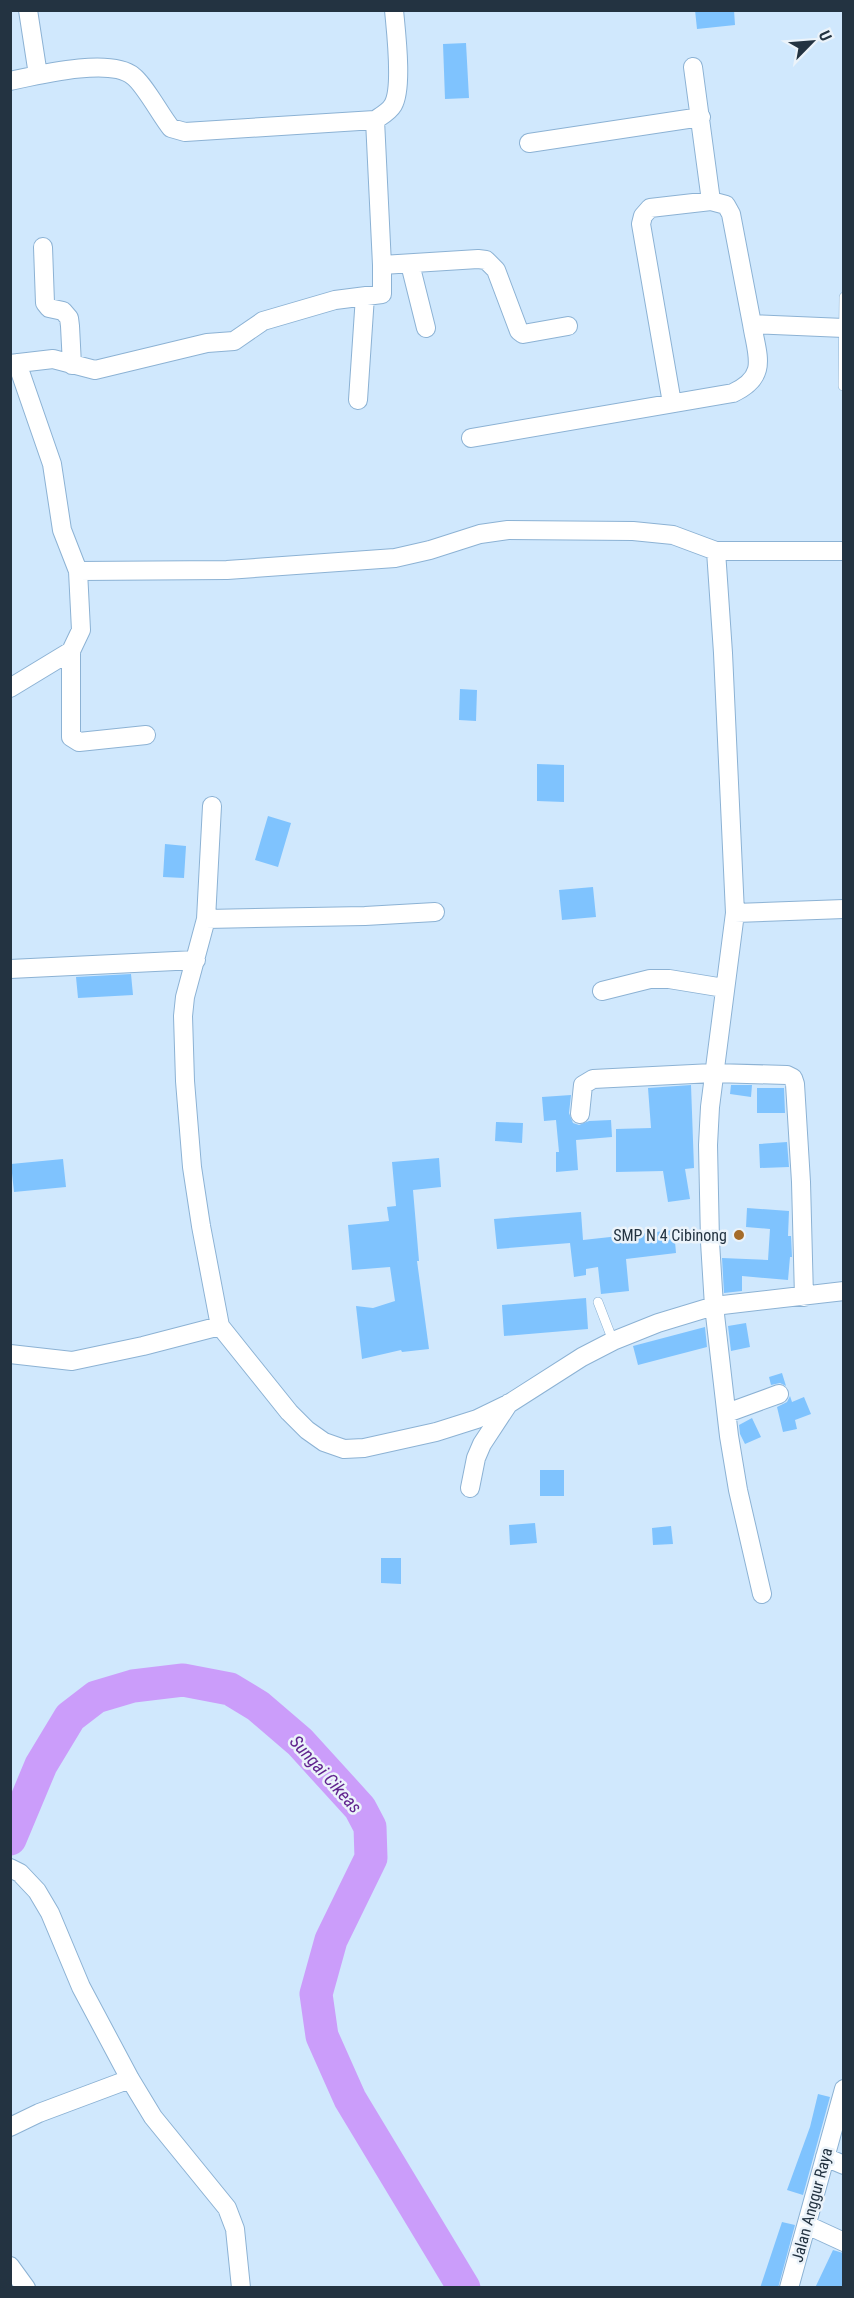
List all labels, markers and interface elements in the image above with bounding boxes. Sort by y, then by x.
north arrow [782,12,842,72]
text: U [815,28,836,44]
place label: SMP N 4 Cibinong [613,1226,727,1245]
marker: SMP N 4 Cibinong [732,1228,746,1242]
water label: Sungai Cikeas [286,1731,366,1817]
street label: Jalan Anggur Raya [788,2146,836,2264]

